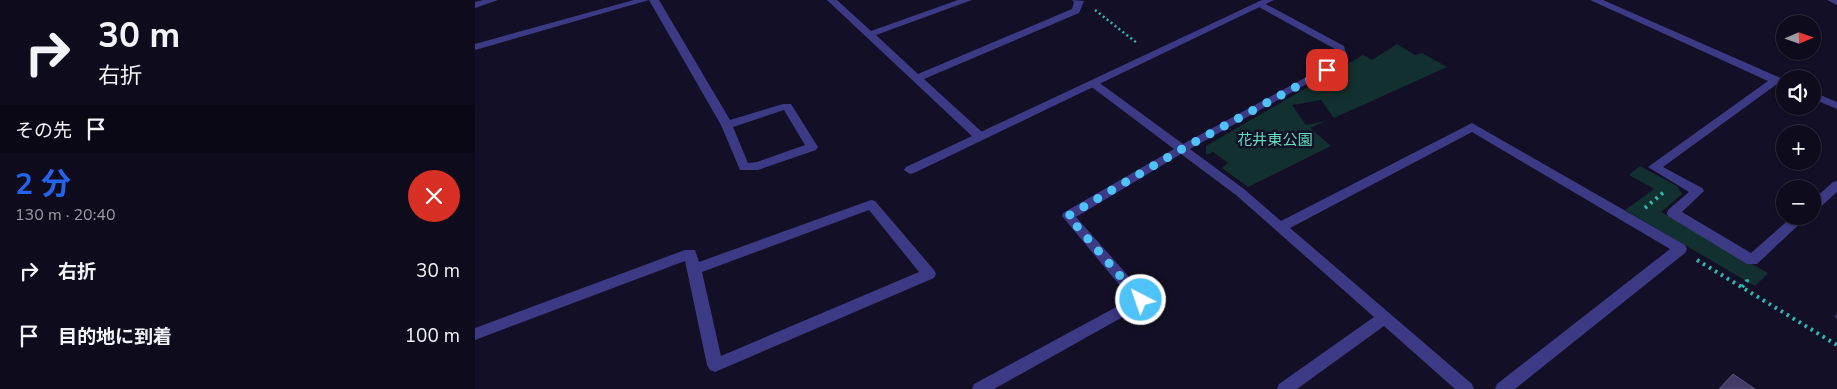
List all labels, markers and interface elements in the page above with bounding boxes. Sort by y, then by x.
text: 30 m [98,12,180,59]
north arrow [1776,15,1821,60]
map controls [1776,15,1821,225]
icon: right [15,20,80,85]
pin [1306,49,1348,91]
icon: arrive [1313,56,1341,84]
text: 右折 [98,61,142,91]
button: sound [1776,70,1821,115]
icon: arrive [82,115,110,143]
text: その先 [15,118,72,144]
button: + [1776,125,1821,170]
park label: 花井東公園 [1237,130,1313,150]
text: 2 分 [15,164,71,205]
button: close [408,170,460,222]
button: − [1776,180,1821,225]
text: 130 m · 20:40 [15,204,116,226]
icon: right [15,257,43,285]
text: 30 m [416,258,460,284]
text: 右折 [58,259,96,285]
position arrow [1114,273,1166,325]
icon: arrive [15,322,43,350]
text: 100 m [405,323,460,349]
text: 目的地に到着 [58,324,172,350]

